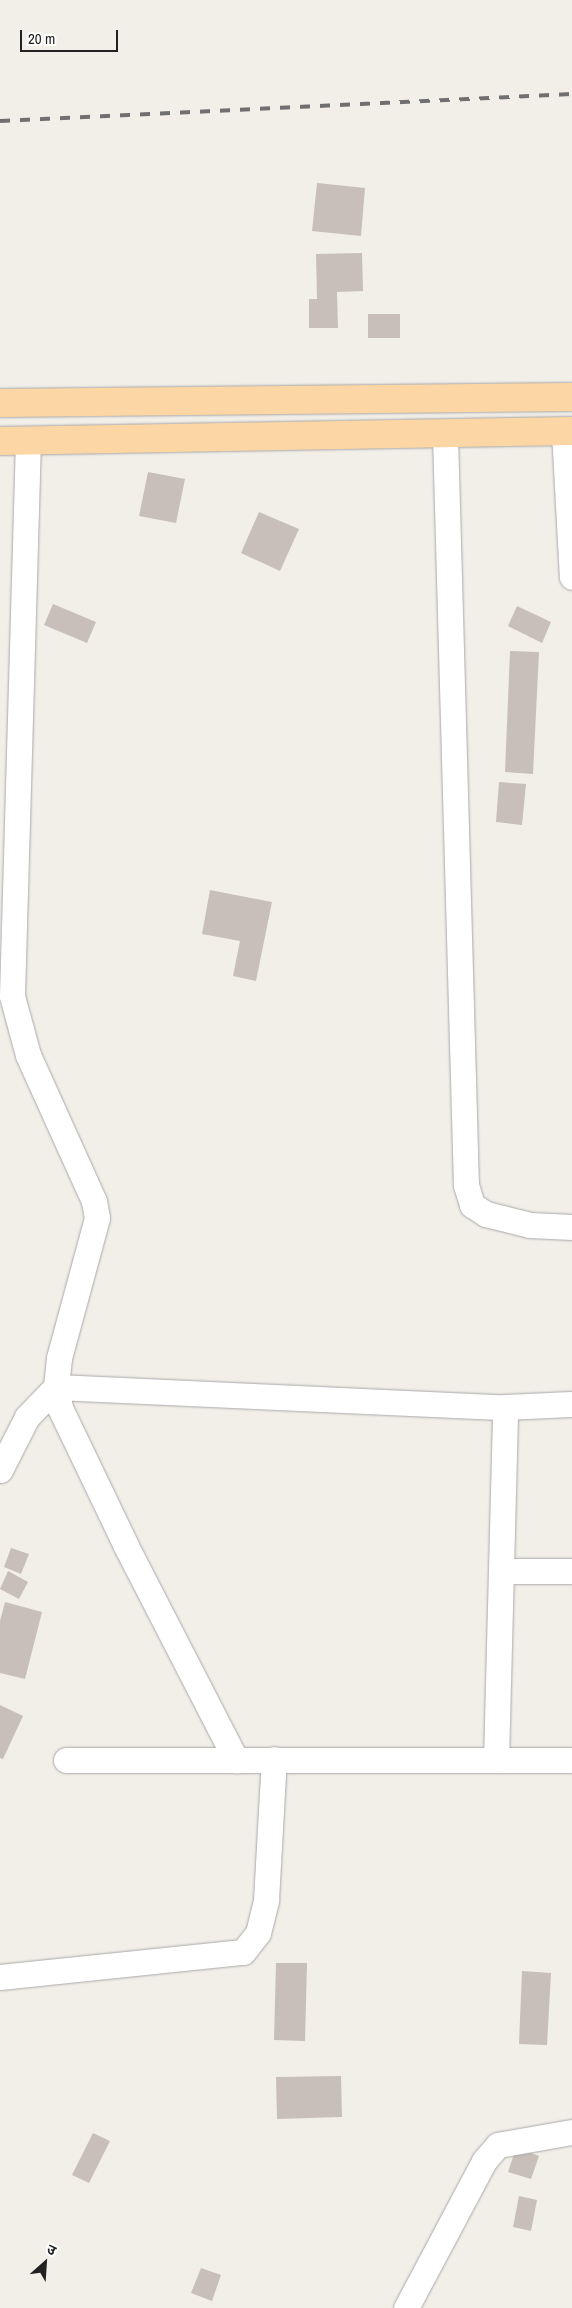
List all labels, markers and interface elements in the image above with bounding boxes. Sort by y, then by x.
scale bar [22,20,120,52]
text: 20 m [28,28,55,49]
north arrow [20,2238,70,2288]
text: उ [44,2240,59,2259]

